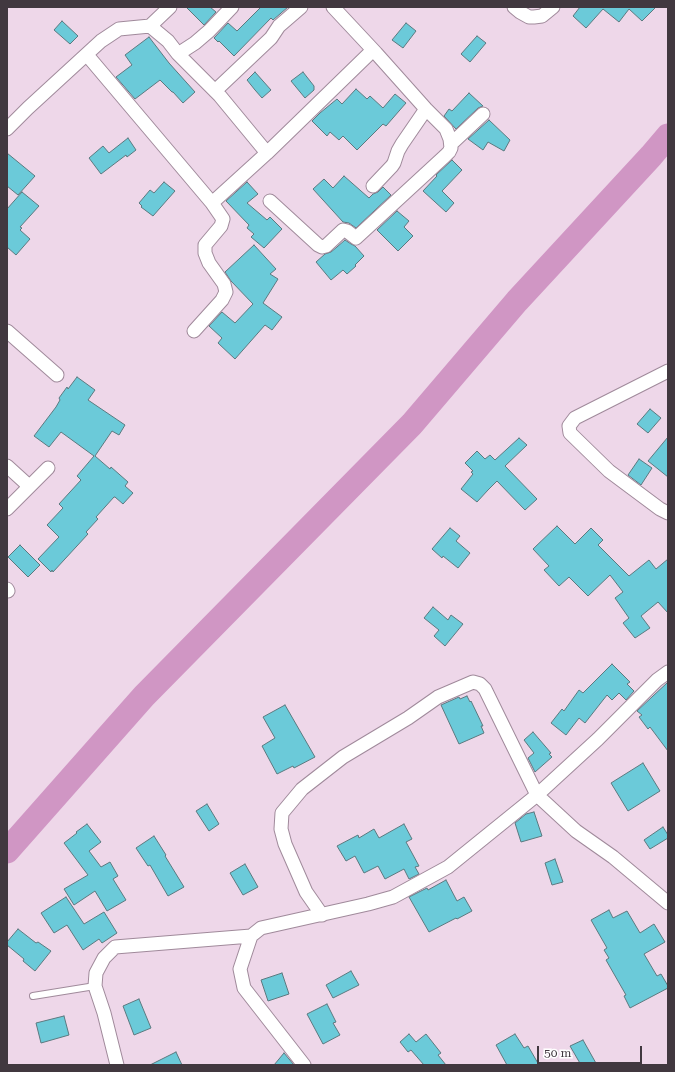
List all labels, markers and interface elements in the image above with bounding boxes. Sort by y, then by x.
scale bar [539,1038,644,1064]
text: 50 m [544,1046,571,1060]

